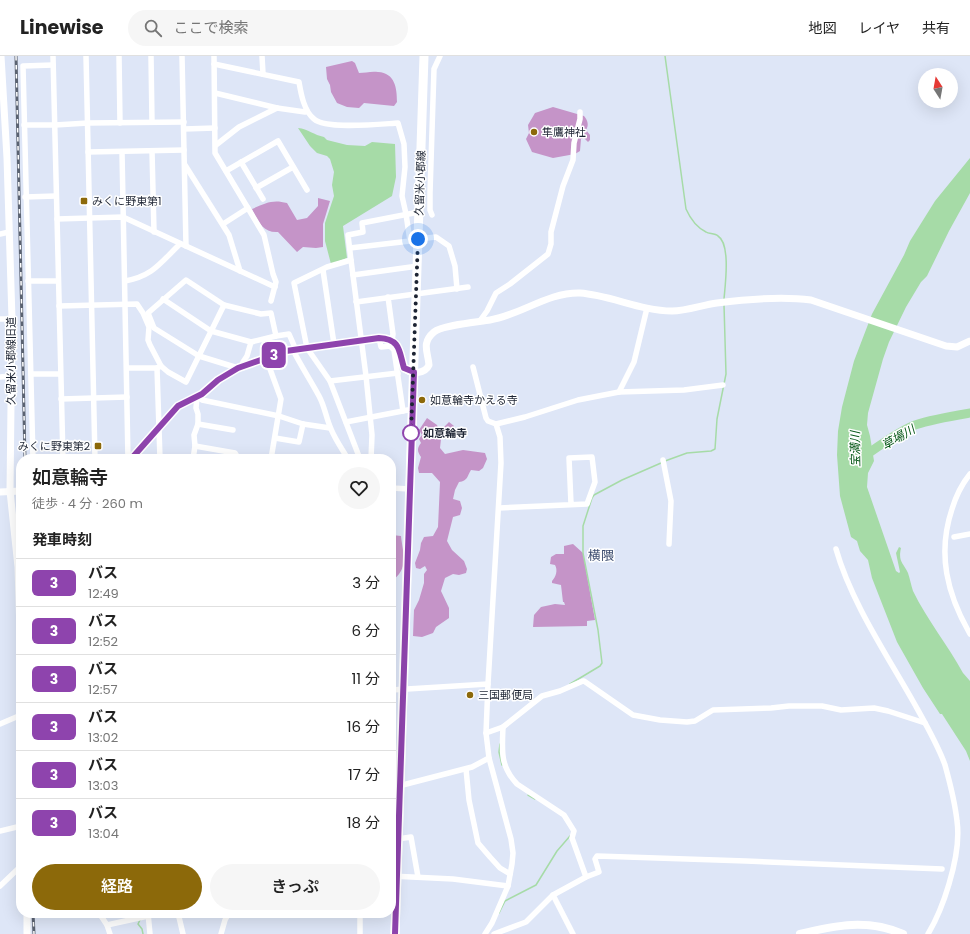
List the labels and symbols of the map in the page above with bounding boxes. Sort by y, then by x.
north arrow [918,68,958,108]
place label: 隼鷹神社 [542,124,586,140]
marker: 隼鷹神社 [529,127,539,137]
street label: 久留米小郡線 [411,150,429,216]
place label: みくに野東第1 [92,193,162,209]
marker: みくに野東第1 [79,196,89,206]
your location [408,229,428,249]
street label: 久留米小郡線旧道 [3,317,19,405]
line badge: 3 [261,342,287,368]
place label: 如意輪寺かえる寺 [430,392,518,408]
marker: 如意輪寺かえる寺 [417,395,427,405]
water label: 草場川 [878,420,920,453]
marker: 如意輪寺 [402,424,420,442]
place label: 如意輪寺 [423,425,467,441]
water label: 宝満川 [846,429,864,467]
place label: みくに野東第2 [18,438,90,454]
marker: みくに野東第2 [93,441,103,451]
district label: 横隈 [588,546,614,565]
place label: 三国郵便局 [478,687,533,703]
marker: 三国郵便局 [465,690,475,700]

